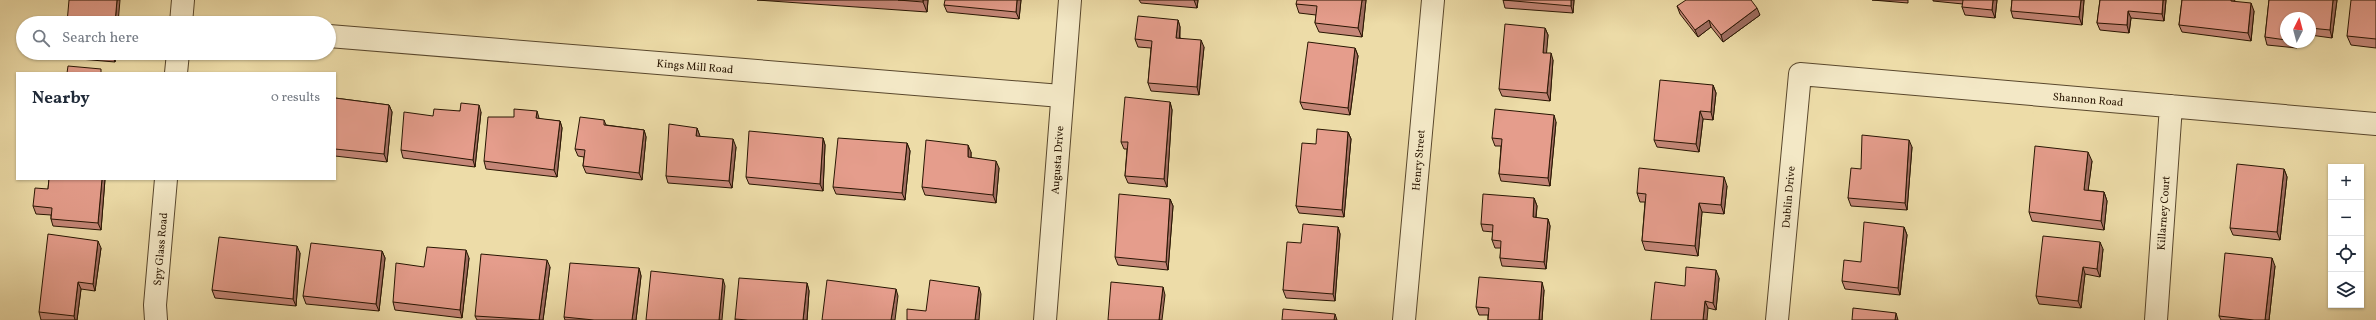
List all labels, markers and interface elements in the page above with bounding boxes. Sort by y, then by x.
north arrow [2280,12,2316,48]
search box [16,16,336,60]
icon: search [30,27,52,49]
text: Search here [62,28,139,49]
street label: Kings Mill Road [656,57,734,78]
text: Nearby [32,87,90,110]
text: 0 results [271,89,320,107]
street label: Shannon Road [2052,90,2124,111]
street label: Augusta Drive [1049,125,1068,195]
street label: Henry Street [1409,129,1430,191]
map controls [2328,164,2364,308]
button: + [2328,164,2364,200]
street label: Dublin Drive [1779,165,1800,229]
street label: Killarney Court [2154,175,2175,251]
button: − [2328,200,2364,236]
street label: Spy Glass Road [151,212,172,286]
button: locate [2328,236,2364,272]
button: layers [2328,272,2364,308]

